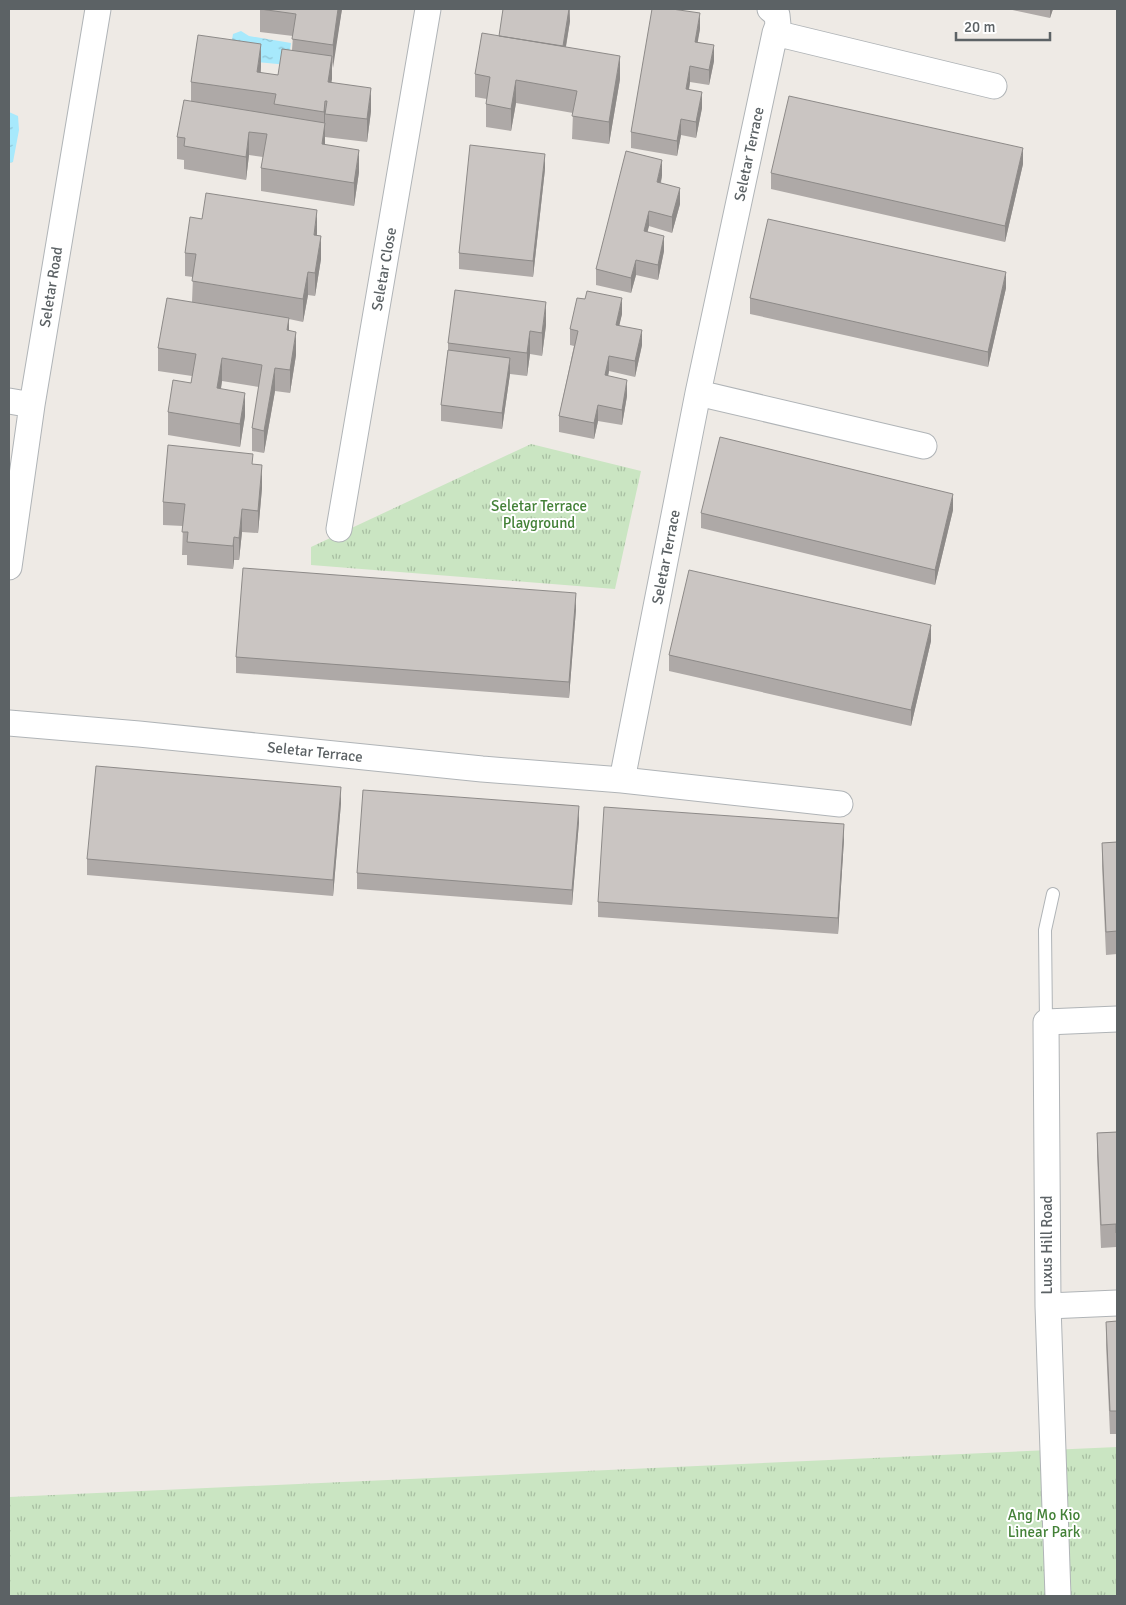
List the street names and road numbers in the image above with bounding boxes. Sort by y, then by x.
street label: Seletar Terrace [730,105,768,203]
street label: Seletar Close [368,226,400,312]
street label: Seletar Road [36,245,66,329]
street label: Seletar Terrace [648,508,684,606]
street label: Seletar Terrace [266,738,364,766]
street label: Luxus Hill Road [1038,1196,1056,1294]

